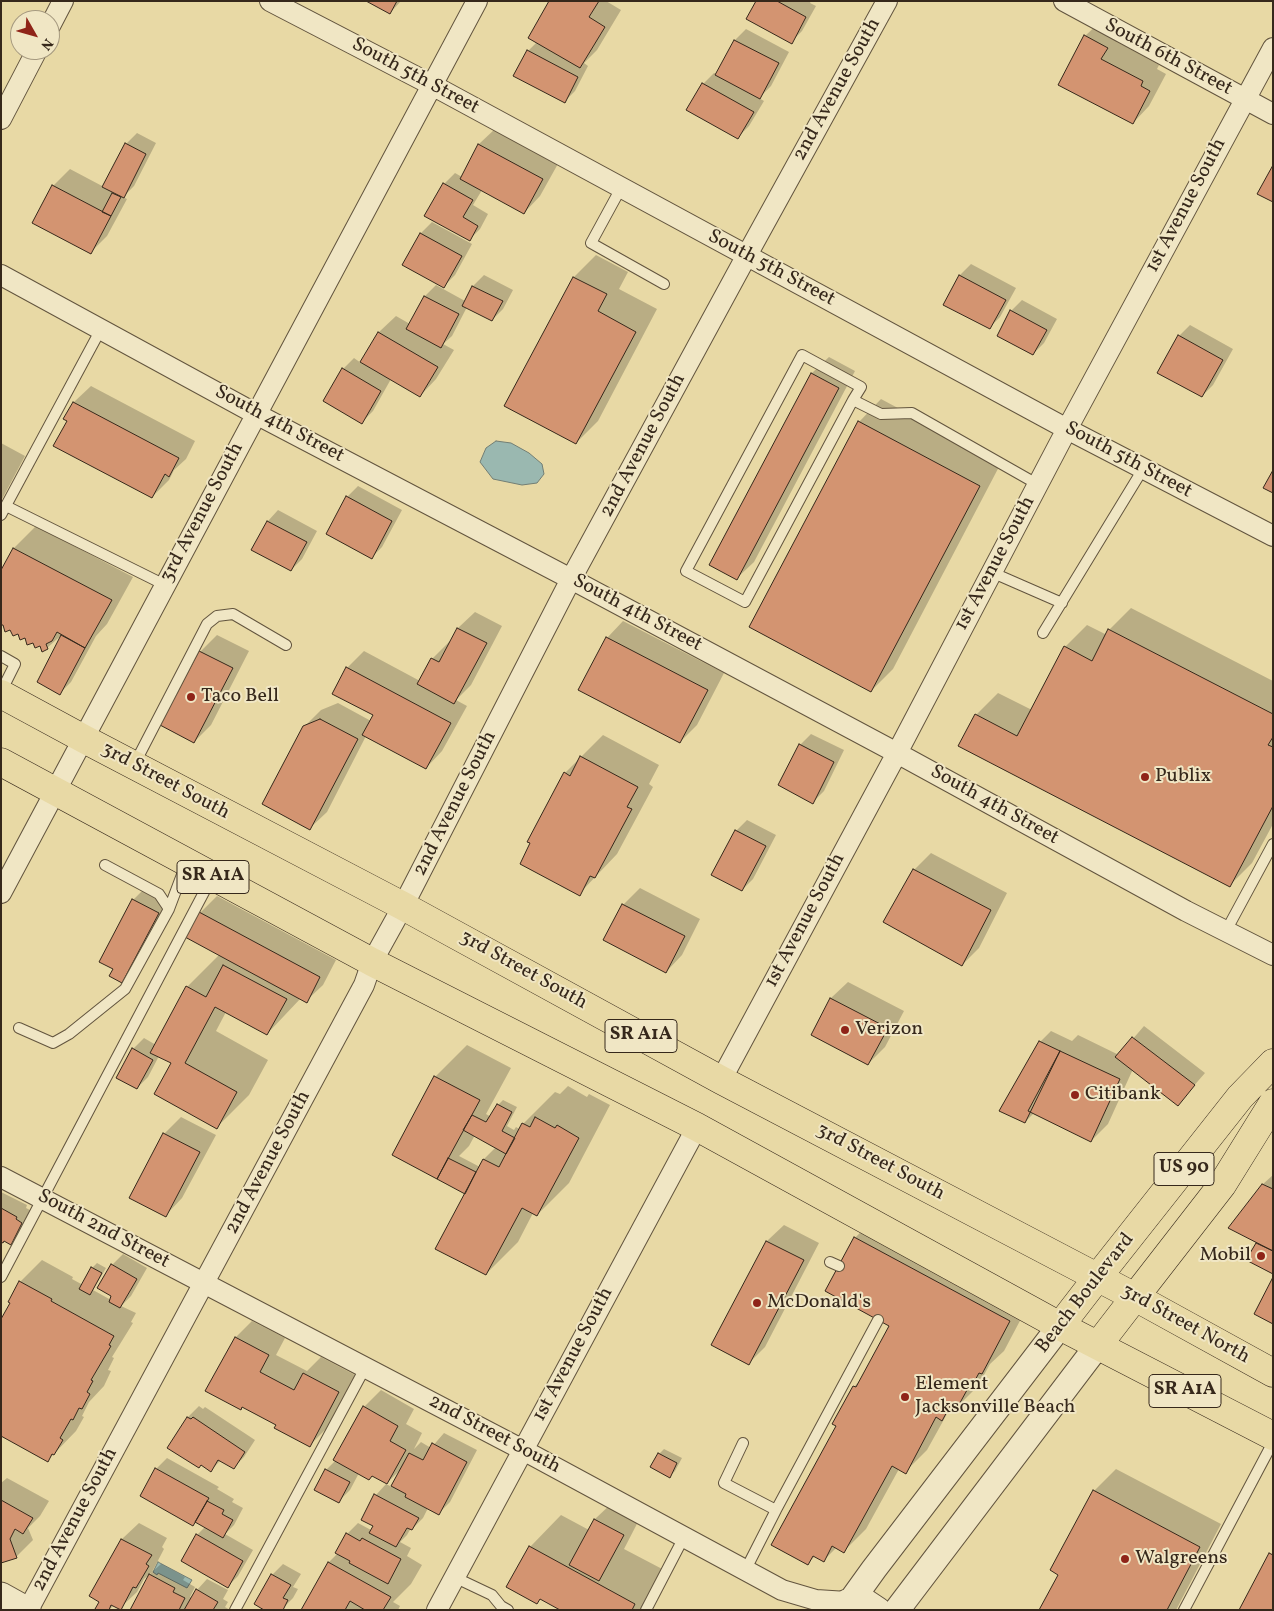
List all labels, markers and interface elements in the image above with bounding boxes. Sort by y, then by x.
north arrow [10,10,60,60]
street label: South 6th Street [1100,14,1236,102]
street label: 2nd Avenue South [789,15,887,165]
street label: South 5th Street [347,33,483,121]
text: N [36,34,57,54]
street label: 1st Avenue South [1142,135,1232,277]
street label: South 5th Street [703,225,839,313]
street label: 2nd Avenue South [596,370,692,522]
street label: South 4th Street [210,381,348,469]
street label: South 5th Street [1060,417,1196,505]
street label: 3rd Avenue South [156,439,250,587]
street label: 1st Avenue South [951,493,1041,635]
street label: South 4th Street [568,570,706,658]
place label: Taco Bell [201,685,279,709]
marker: Taco Bell [185,691,197,703]
street label: 2nd Avenue South [409,728,503,880]
street label: 3rd Street South [97,738,233,826]
street label: South 4th Street [926,761,1062,851]
place label: Publix [1155,765,1211,789]
marker: Publix [1139,771,1151,783]
street label: 1st Avenue South [761,850,851,992]
road number: SR A1A [177,860,249,894]
street label: 3rd Street South [455,926,591,1016]
place label: Verizon [855,1018,923,1042]
road number: SR A1A [605,1019,677,1052]
marker: Verizon [839,1024,851,1036]
place label: Citibank [1085,1083,1161,1107]
street label: 2nd Avenue South [221,1087,317,1239]
marker: Citibank [1069,1089,1081,1101]
street label: 3rd Street South [812,1119,948,1207]
road number: US 90 [1154,1152,1214,1186]
street label: South 2nd Street [33,1185,173,1275]
street label: Beach Boulevard [1032,1229,1140,1359]
place label: Mobil [1199,1244,1251,1268]
marker: Mobil [1255,1250,1267,1262]
street label: 3rd Street North [1117,1280,1253,1370]
street label: 1st Avenue South [529,1284,619,1426]
place label: McDonald's [767,1291,871,1315]
marker: McDonald's [751,1297,763,1309]
place label: Element Jacksonville Beach [915,1373,1075,1420]
road number: SR A1A [1149,1374,1221,1408]
street label: 2nd Street South [424,1390,564,1480]
marker: Element Jacksonville Beach [899,1391,911,1403]
street label: 2nd Avenue South [28,1444,124,1596]
place label: Walgreens [1135,1547,1228,1571]
marker: Walgreens [1119,1553,1131,1565]

